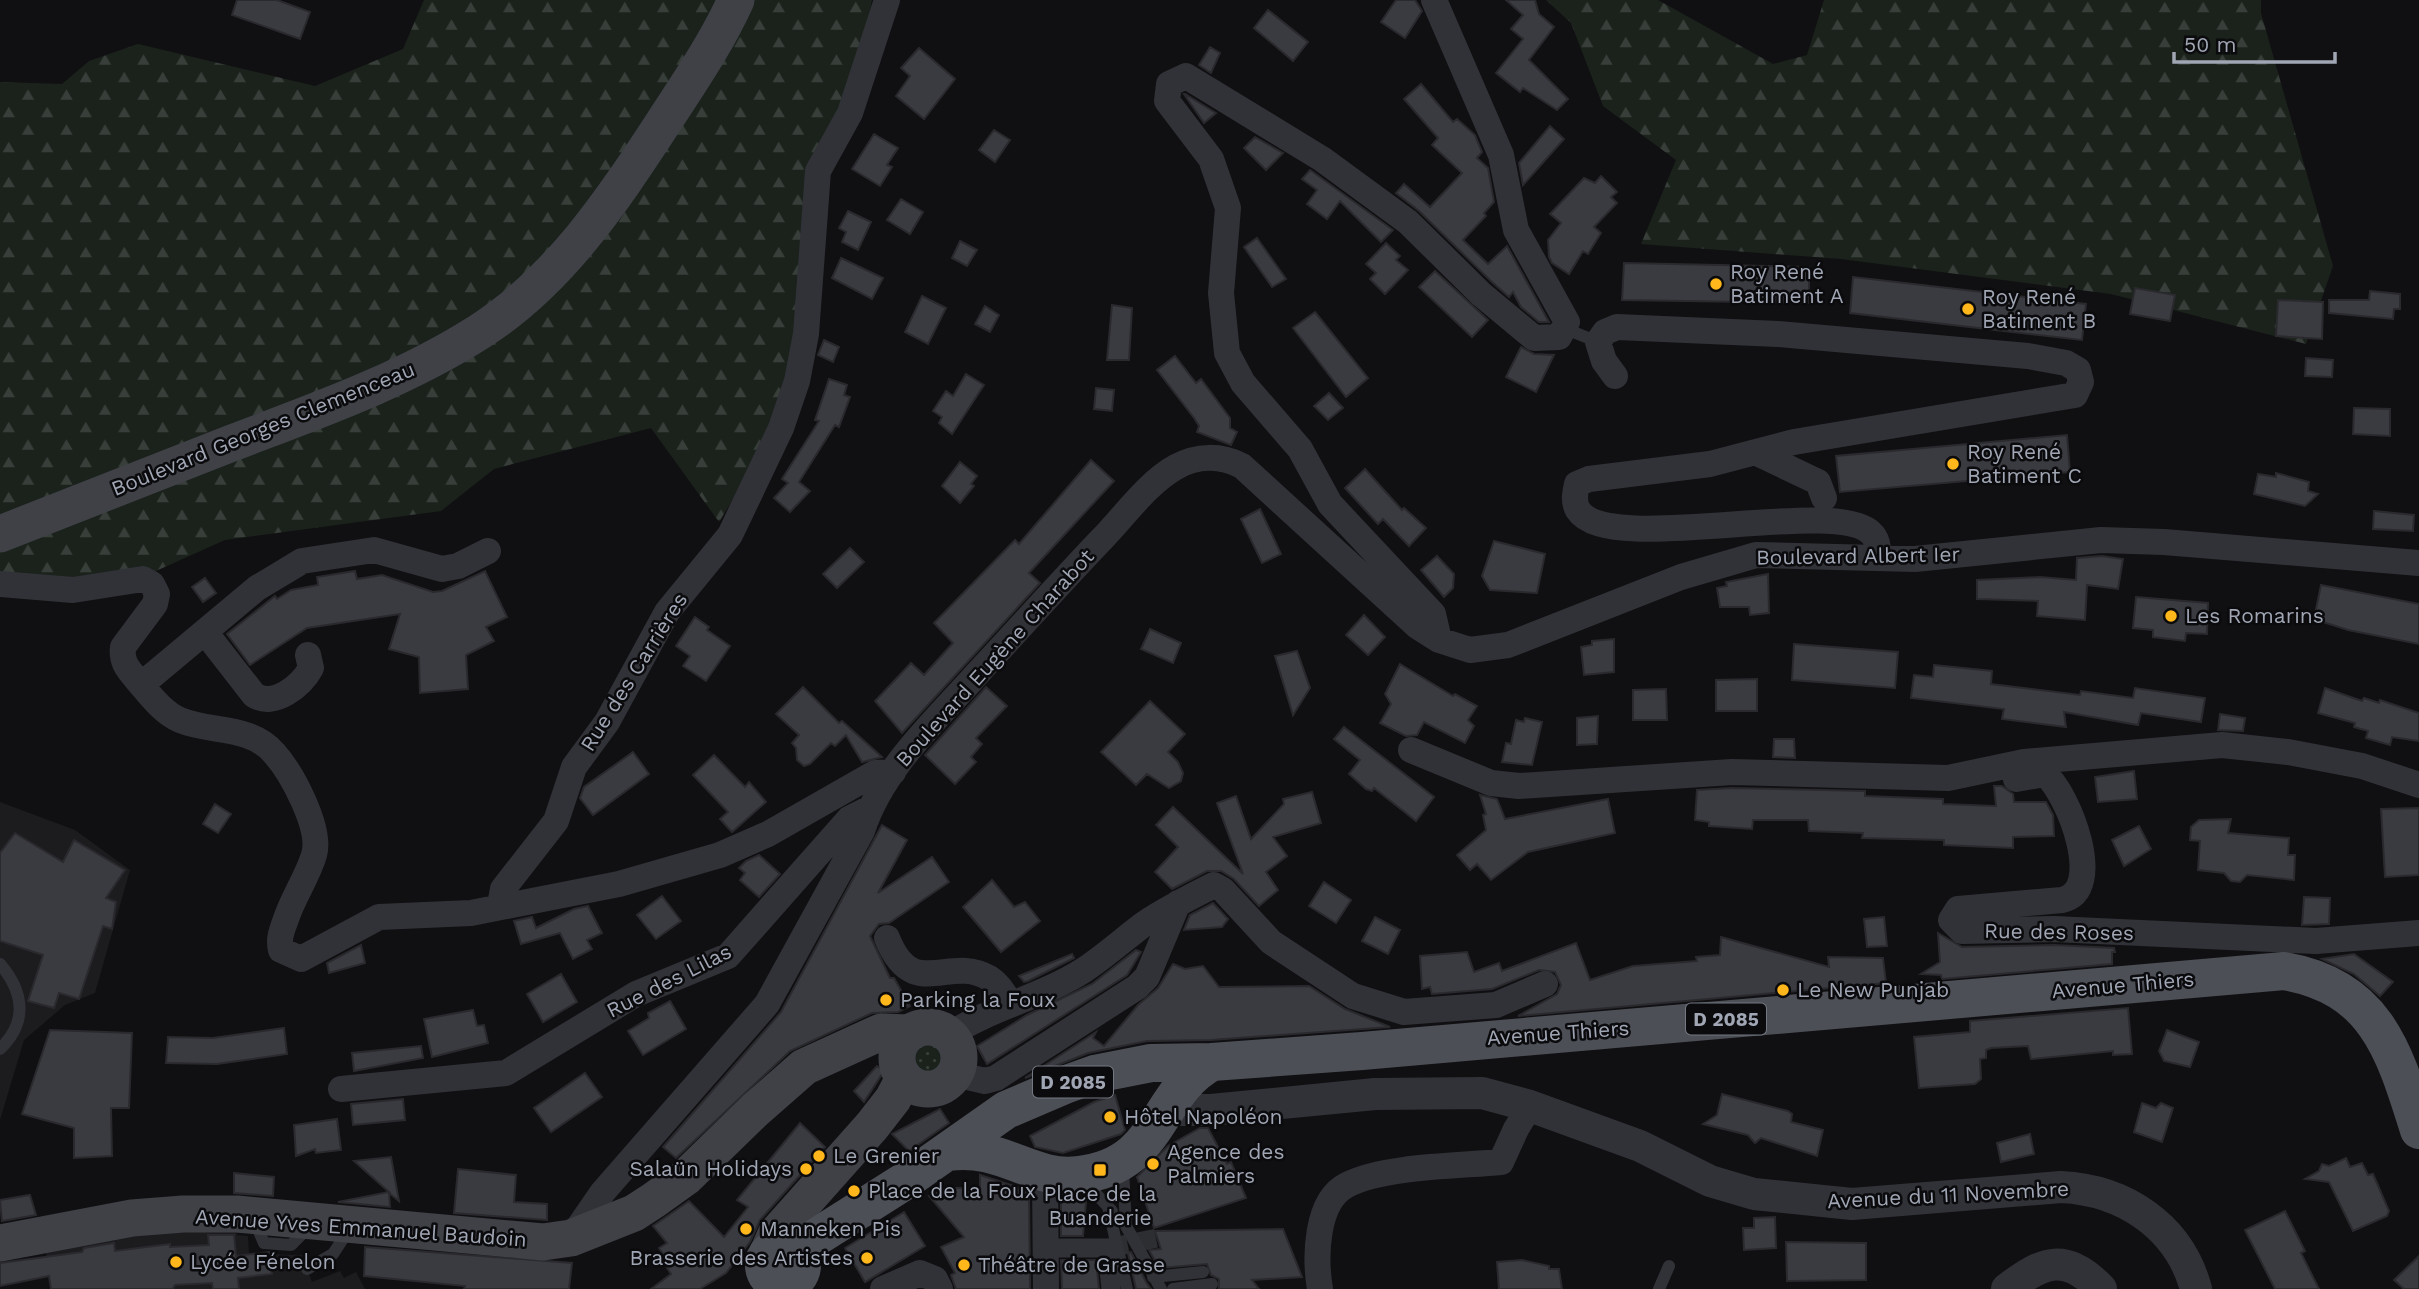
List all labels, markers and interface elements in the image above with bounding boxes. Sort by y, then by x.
scale bar [2174,21,2335,65]
text: 50 m [2184,32,2236,57]
place label: Roy René Batiment A [1730,259,1844,308]
marker: Roy René Batiment A [1708,276,1724,292]
place label: Roy René Batiment B [1982,284,2096,333]
marker: Roy René Batiment B [1960,301,1976,317]
street label: Boulevard Georges Clemenceau [108,356,418,501]
place label: Roy René Batiment C [1967,439,2082,488]
marker: Roy René Batiment C [1945,456,1961,472]
street label: Boulevard Albert Ier [1756,541,1961,570]
street label: Boulevard Eugène Charabot [890,544,1099,772]
street label: Rue des Carrières [575,588,692,756]
place label: Les Romarins [2185,603,2324,628]
marker: Les Romarins [2163,608,2179,624]
street label: Rue des Roses [1984,918,2134,945]
street label: Rue des Lilas [602,938,735,1023]
street label: Avenue Thiers [2051,966,2195,1003]
place label: Le New Punjab [1797,977,1949,1002]
marker: Le New Punjab [1775,982,1791,998]
place label: Parking la Foux [900,987,1055,1012]
marker: Parking la Foux [878,992,894,1008]
road number: D 2085 [1686,1004,1766,1035]
street label: Avenue Thiers [1486,1015,1630,1050]
road number: D 2085 [1033,1066,1113,1098]
place label: Hôtel Napoléon [1124,1104,1283,1129]
marker: Hôtel Napoléon [1102,1109,1118,1125]
place label: Agence des Palmiers [1167,1139,1285,1188]
place label: Le Grenier [833,1143,940,1168]
marker: Le Grenier [811,1148,827,1164]
place label: Salaün Holidays [630,1156,792,1181]
marker: Agence des Palmiers [1145,1156,1161,1172]
marker: Salaün Holidays [798,1161,814,1177]
marker: Place de la Buanderie [1092,1162,1108,1178]
street label: Avenue du 11 Novembre [1826,1176,2070,1213]
place label: Place de la Foux [868,1178,1036,1203]
place label: Place de la Buanderie [1044,1181,1157,1230]
marker: Place de la Foux [846,1183,862,1199]
street label: Avenue Yves Emmanuel Baudoin [194,1203,528,1252]
place label: Manneken Pis [760,1216,901,1241]
marker: Manneken Pis [738,1221,754,1237]
place label: Brasserie des Artistes [630,1245,853,1270]
place label: Lycée Fénelon [190,1249,336,1274]
marker: Brasserie des Artistes [859,1250,875,1266]
place label: Théâtre de Grasse [978,1252,1165,1277]
marker: Lycée Fénelon [168,1254,184,1270]
marker: Théâtre de Grasse [956,1257,972,1273]

